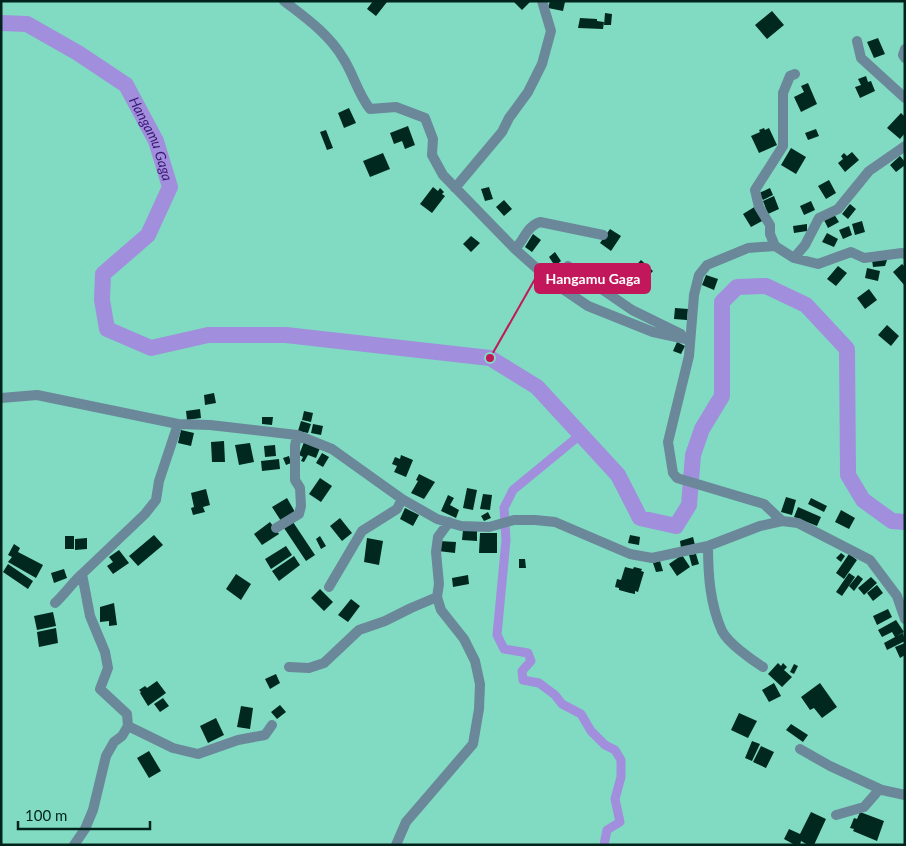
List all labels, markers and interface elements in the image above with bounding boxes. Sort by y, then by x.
water label: Hangamu Gaga [126,94,177,183]
callout: Hangamu Gaga [535,264,650,293]
text: Hangamu Gaga [546,270,640,287]
scale bar [18,798,150,830]
text: 100 m [25,806,67,824]

